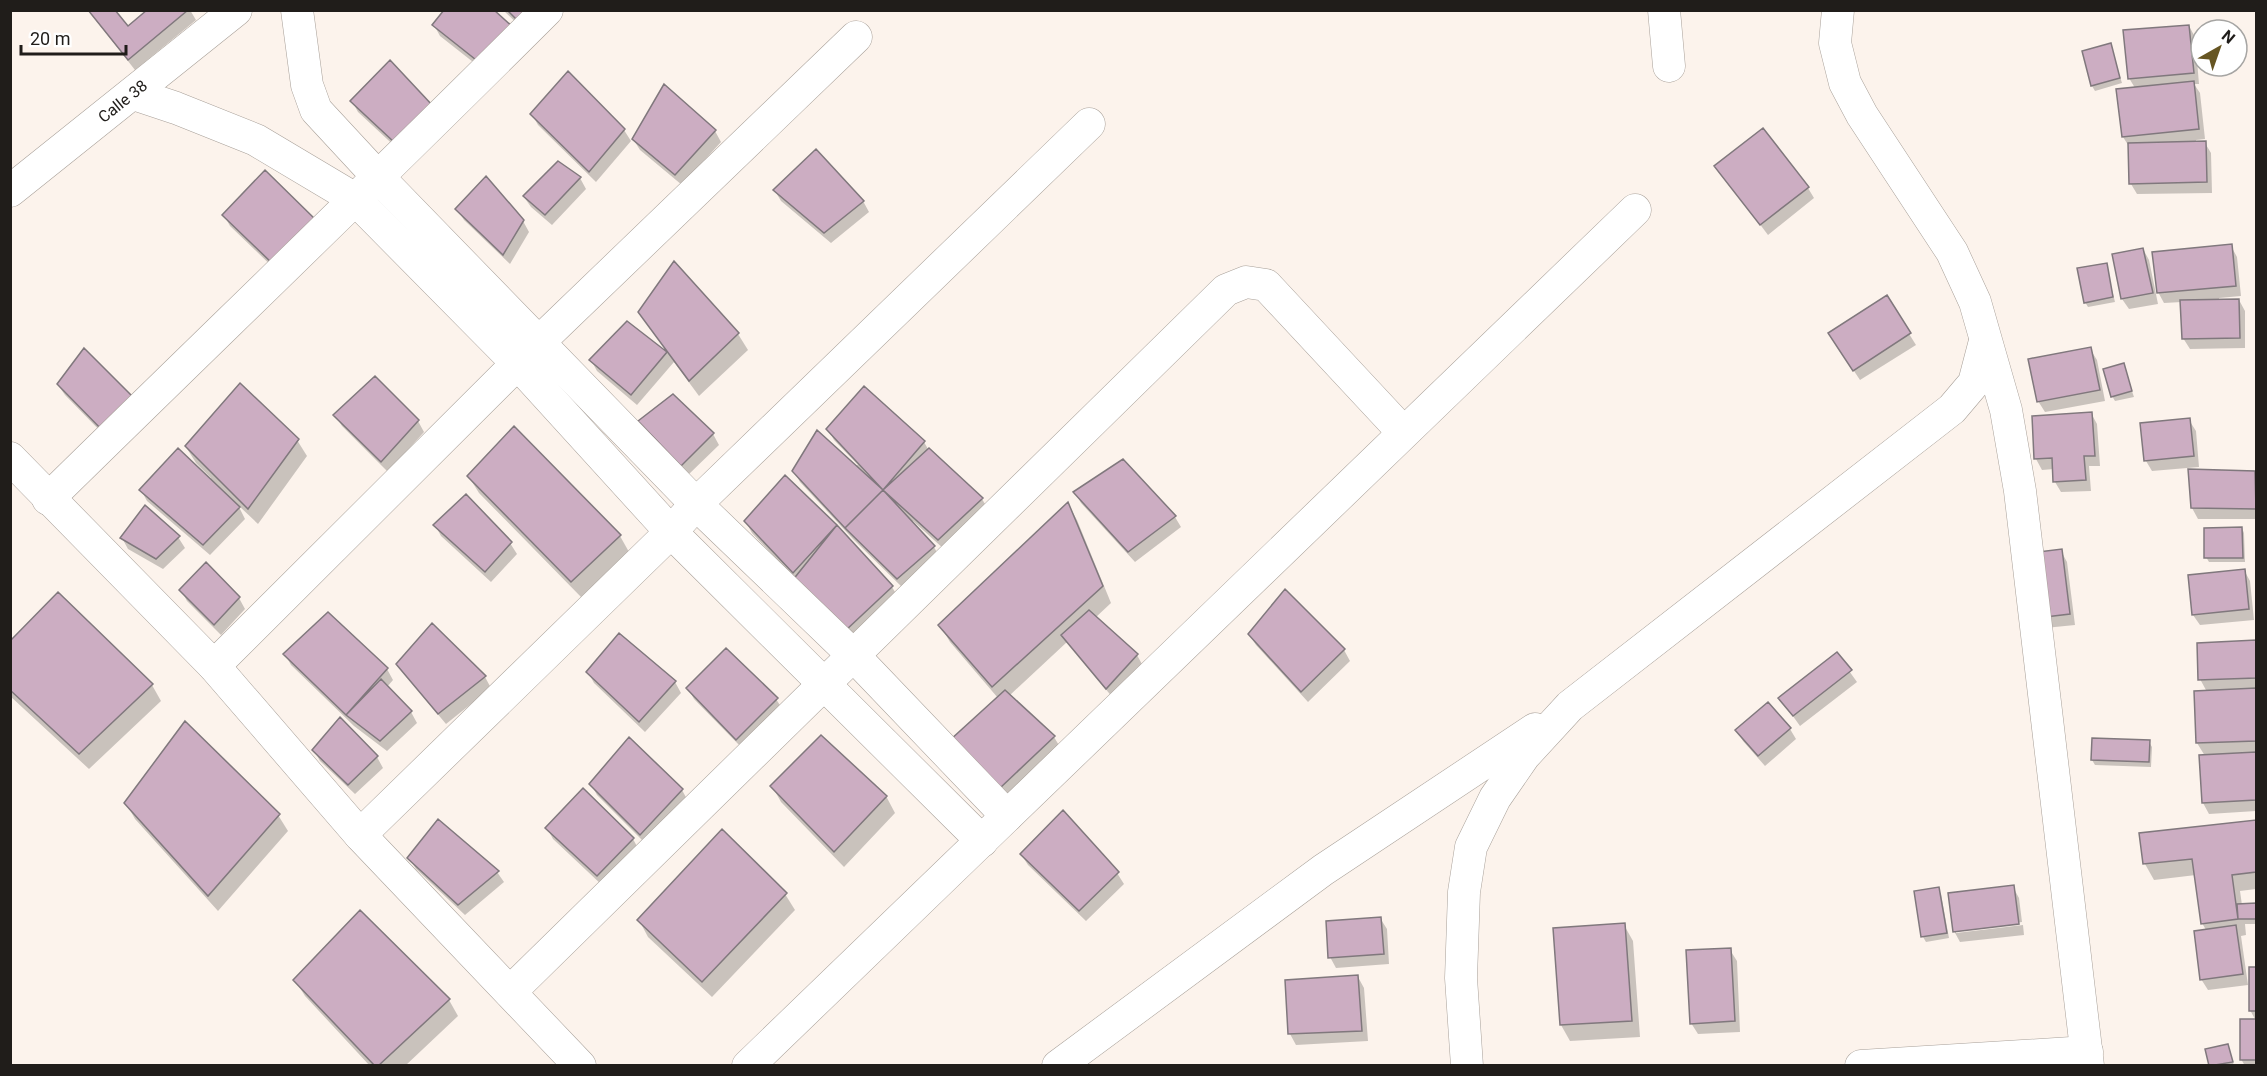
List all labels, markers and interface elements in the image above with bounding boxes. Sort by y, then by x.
scale bar [21,18,126,56]
north arrow [2189,18,2249,78]
text: N [2218,26,2239,48]
text: 20 m [30,28,70,49]
street label: Calle 38 [94,76,151,126]

